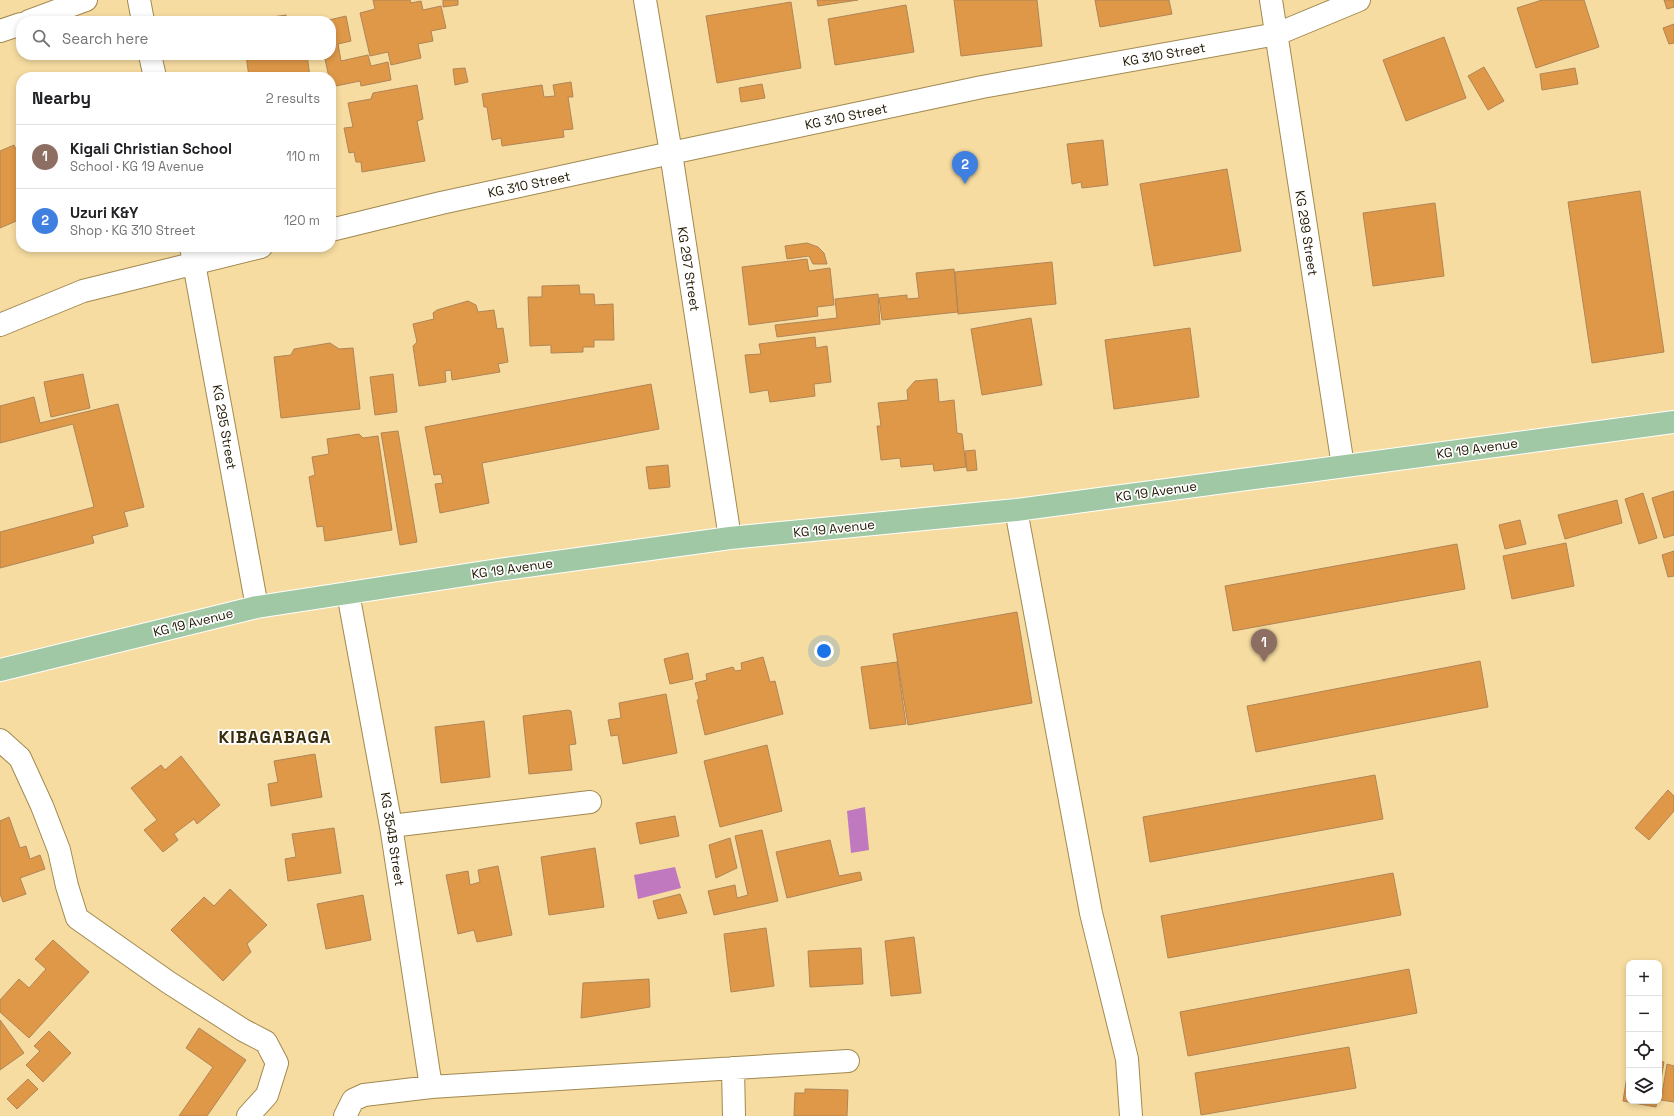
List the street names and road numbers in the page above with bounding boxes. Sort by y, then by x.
street label: KG 310 Street [1121,39,1207,70]
street label: KG 310 Street [803,99,889,134]
street label: KG 310 Street [486,167,572,202]
street label: KG 299 Street [1291,189,1322,277]
street label: KG 297 Street [673,226,704,313]
street label: KG 295 Street [209,383,240,471]
street label: KG 19 Avenue [1435,434,1519,463]
street label: KG 19 Avenue [1114,477,1198,506]
street label: KG 19 Avenue [792,516,876,541]
street label: KG 19 Avenue [470,554,554,583]
street label: KG 19 Avenue [151,604,235,641]
street label: KG 354B Street [377,791,408,887]

